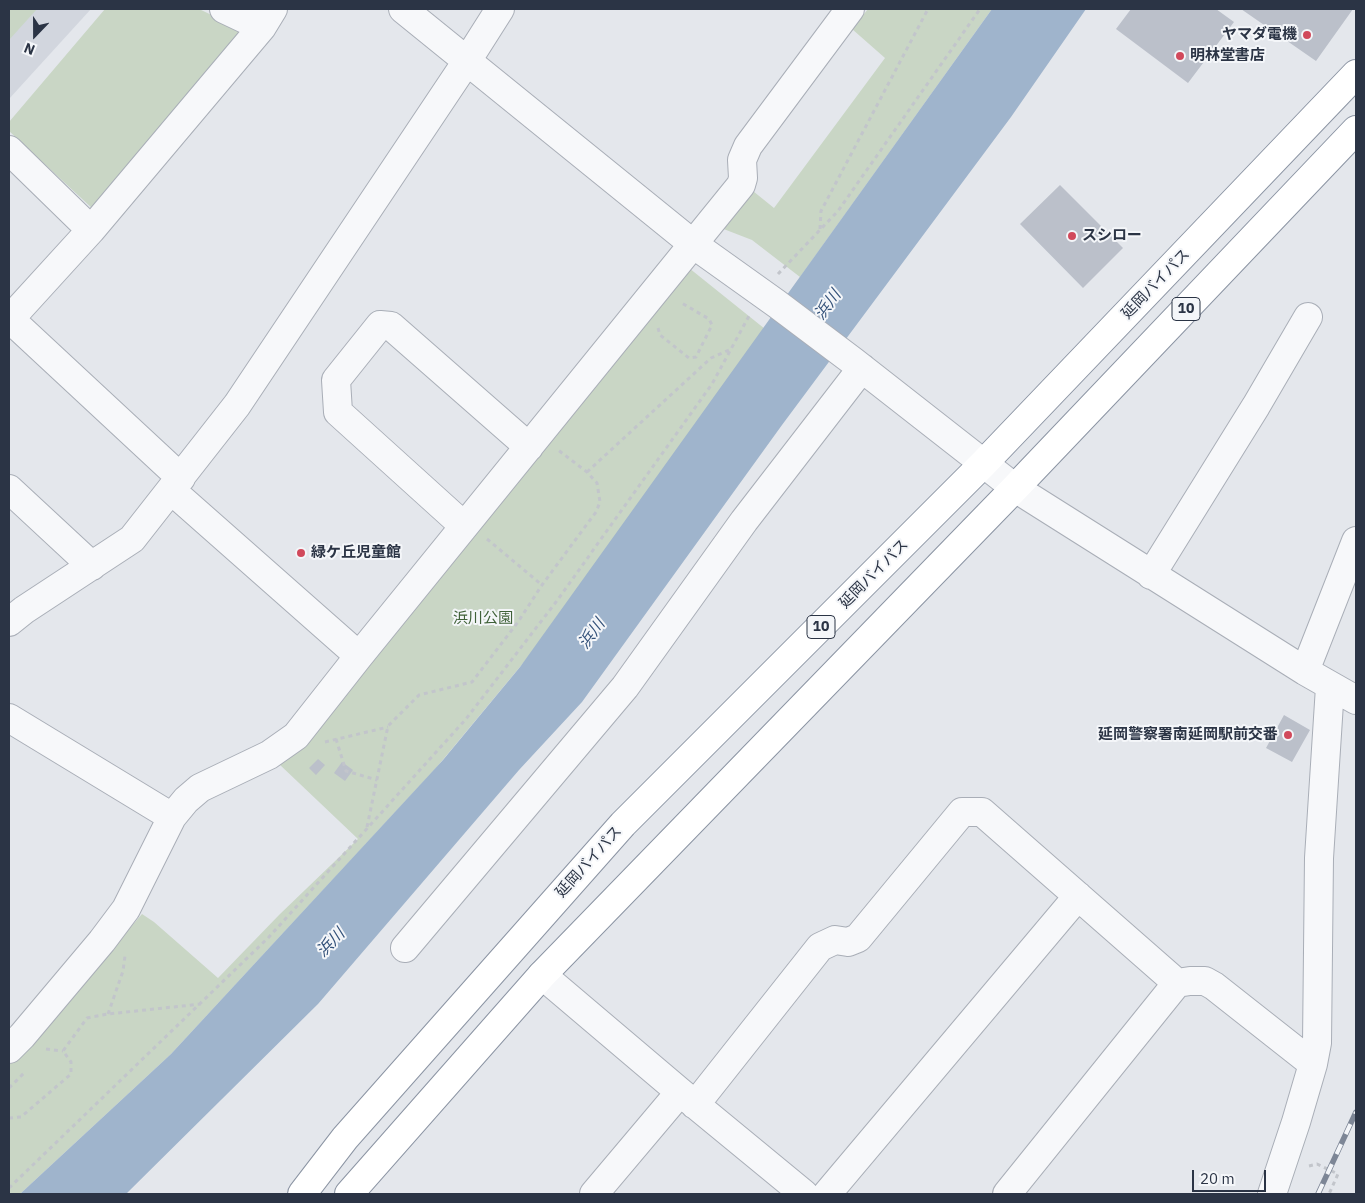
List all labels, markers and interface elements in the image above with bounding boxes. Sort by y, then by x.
north arrow [10,10,60,60]
place label: ヤマダ電機 [1222,26,1297,44]
marker: ヤマダ電機 [1301,29,1313,41]
text: N [21,39,37,59]
place label: 明林堂書店 [1190,47,1265,65]
marker: 明林堂書店 [1174,50,1186,62]
place label: スシロー [1082,227,1142,245]
marker: スシロー [1066,230,1078,242]
street label: 延岡バイパス [1118,245,1194,323]
water label: 浜川 [811,286,845,324]
road number: 10 [1172,298,1200,320]
street label: 延岡バイパス [836,536,912,612]
place label: 緑ケ丘児童館 [311,544,401,562]
marker: 緑ケ丘児童館 [295,547,307,559]
park label: 浜川公園 [453,610,513,628]
water label: 浜川 [575,615,609,653]
road number: 10 [807,616,835,638]
place label: 延岡警察署南延岡駅前交番 [1098,726,1278,744]
marker: 延岡警察署南延岡駅前交番 [1282,729,1294,741]
street label: 延岡バイパス [552,823,626,901]
water label: 浜川 [313,925,349,961]
scale bar [1195,1160,1269,1192]
text: 20 m [1200,1169,1235,1188]

